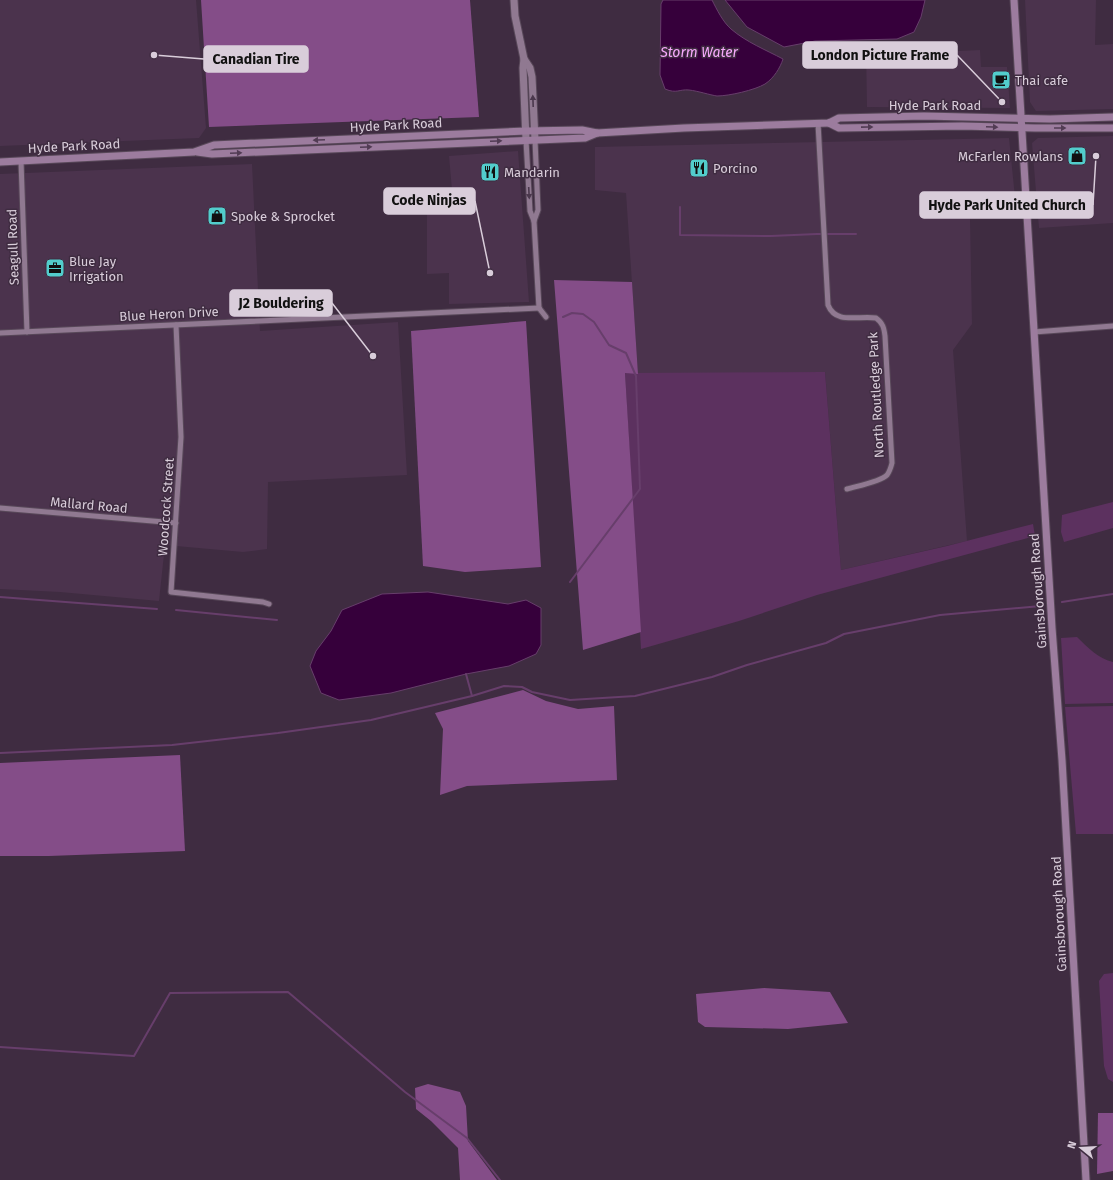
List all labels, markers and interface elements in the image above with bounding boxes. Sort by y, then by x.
callout: London Picture Frame [803,42,957,68]
water label: Storm Water [659,44,739,61]
callout: Canadian Tire [204,46,308,72]
text: London Picture Frame [811,47,949,64]
text: Canadian Tire [212,51,300,68]
cafe icon: Thai cafe [990,69,1012,91]
place label: Thai cafe [1015,73,1068,88]
one-way arrow [530,94,536,107]
street label: Hyde Park Road [889,98,981,113]
street label: Hyde Park Road [349,115,443,135]
one-way arrow [861,124,874,130]
one-way arrow [986,124,999,130]
one-way arrow [1054,125,1067,131]
street label: Hyde Park Road [27,136,121,156]
one-way arrow [313,137,325,144]
one-way arrow [490,138,502,145]
one-way arrow [360,144,373,150]
shop icon: McFarlen Rowlans [1066,145,1088,167]
place label: McFarlen Rowlans [958,149,1063,164]
one-way arrow [230,150,243,156]
restaurant icon: Porcino [688,157,710,179]
restaurant icon: Mandarin [479,161,501,183]
place label: Porcino [713,161,757,176]
place label: Mandarin [504,165,560,180]
one-way arrow [525,187,532,199]
callout: Code Ninjas [384,188,475,214]
text: Code Ninjas [392,192,467,209]
callout: Hyde Park United Church [920,192,1093,218]
text: Hyde Park United Church [928,197,1086,214]
shop icon: Spoke & Sprocket [206,205,228,227]
street label: Seagull Road [4,209,22,285]
place label: Spoke & Sprocket [231,209,335,224]
place label: Blue Jay Irrigation [69,254,124,284]
office icon: Blue Jay Irrigation [44,257,66,279]
callout: J2 Bouldering [230,290,332,316]
text: J2 Bouldering [237,295,324,312]
street label: Blue Heron Drive [119,304,219,324]
street label: North Routledge Park [865,331,887,458]
street label: Woodcock Street [155,457,177,557]
street label: Mallard Road [50,494,128,516]
street label: Gainsborough Road [1026,533,1050,649]
street label: Gainsborough Road [1048,856,1070,972]
north arrow [1061,1128,1101,1168]
text: N [1065,1140,1079,1151]

